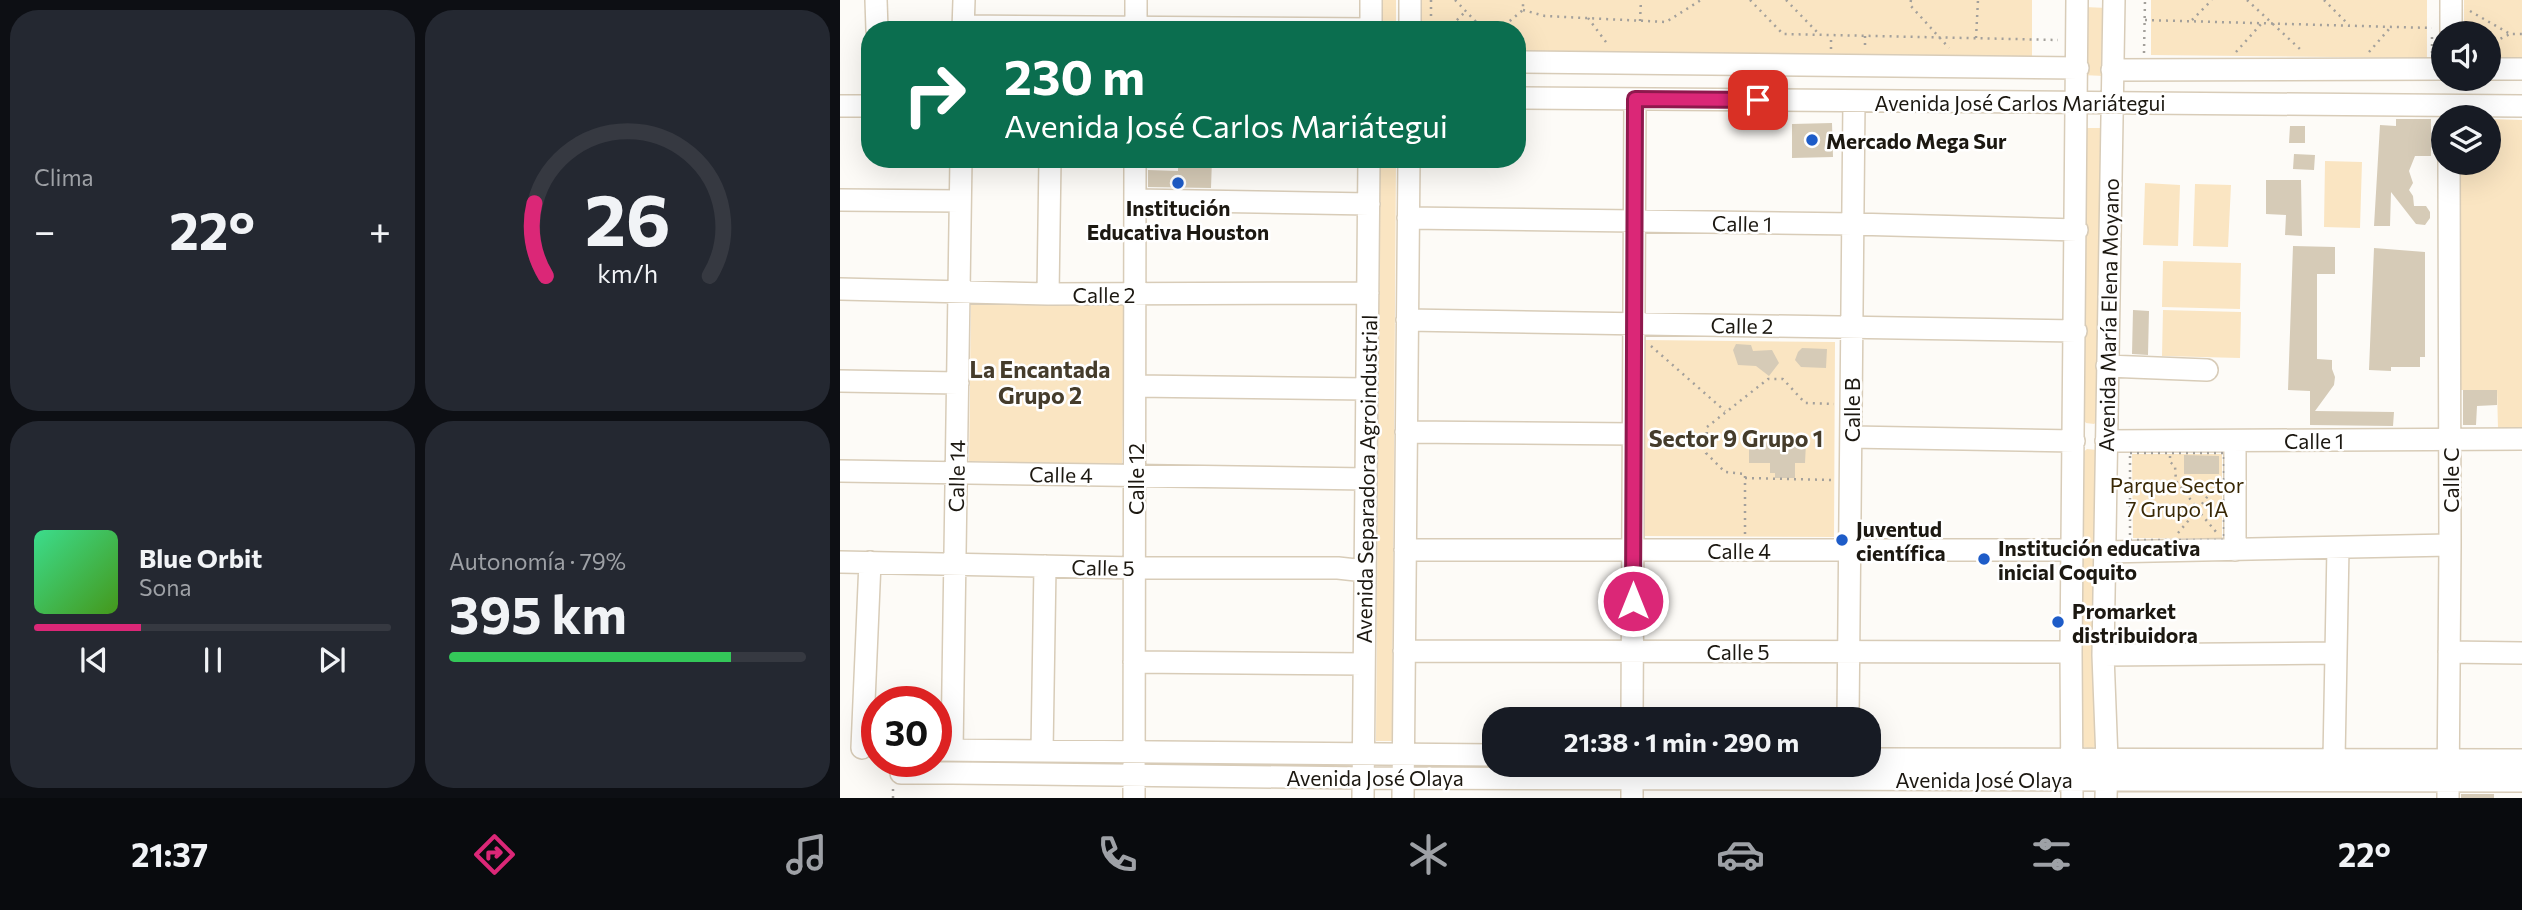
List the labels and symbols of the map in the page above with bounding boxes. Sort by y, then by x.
pin [1728,70,1788,130]
street label: Avenida José Carlos Mariátegui [1874,90,2166,115]
place label: Mercado Mega Sur [1826,128,2007,153]
marker: Mercado Mega Sur [1804,132,1820,148]
marker: Institución Educativa Houston [1170,175,1186,191]
street label: Avenida María Elena Moyano [2093,178,2123,452]
place label: Institución Educativa Houston [1087,195,1269,244]
street label: Calle 1 [1712,210,1772,236]
street label: Calle 2 [1073,282,1135,307]
street label: Calle 2 [1710,312,1774,338]
street label: Avenida Separadora Agroindustrial [1351,314,1381,644]
district label: La Encantada Grupo 2 [970,355,1110,409]
street label: Calle B [1839,378,1864,442]
district label: Sector 9 Grupo 1 [1649,424,1823,452]
street label: Calle 1 [2284,428,2344,453]
street label: Calle 14 [943,439,969,513]
street label: Calle 12 [1123,443,1148,515]
street label: Calle C [2438,447,2463,513]
street label: Calle 4 [1029,461,1093,487]
park label: Parque Sector 7 Grupo 1A [2110,472,2244,521]
place label: Juventud científica [1856,516,1946,565]
marker: Juventud científica [1834,532,1850,548]
place label: Institución educativa inicial Coquito [1998,535,2200,584]
street label: Calle 4 [1707,538,1771,563]
marker: Institución educativa inicial Coquito [1976,551,1992,567]
street label: Calle 5 [1071,554,1135,580]
position arrow [1596,564,1670,638]
place label: Promarket distribuidora [2072,598,2198,647]
marker: Promarket distribuidora [2050,614,2066,630]
street label: Calle 5 [1706,639,1770,664]
speed limit sign: 30 [861,686,952,777]
street label: Avenida José Olaya [1286,765,1464,790]
street label: Avenida José Olaya [1895,767,2073,792]

